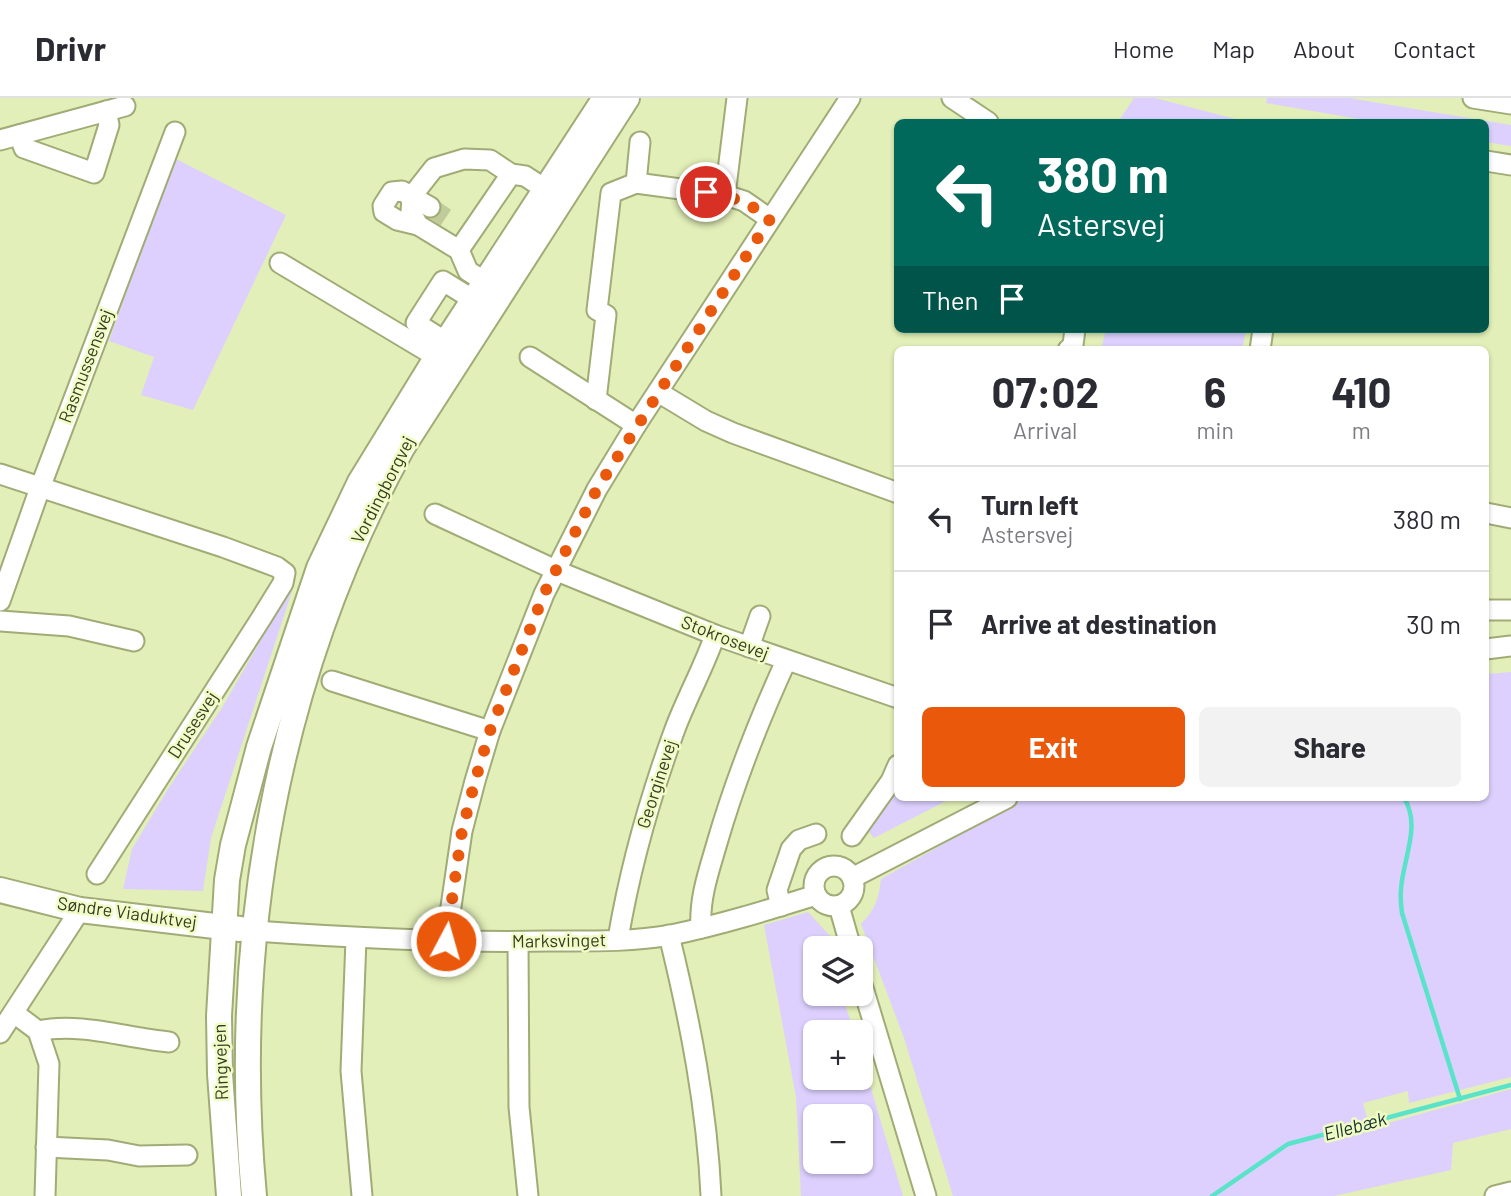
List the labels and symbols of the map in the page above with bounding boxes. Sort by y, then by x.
pin [676,162,736,222]
street label: Rasmussensvej [53,306,117,426]
street label: Vordingborgvej [346,432,419,547]
street label: Stokrosevej [678,610,772,664]
street label: Drusesvej [162,687,222,762]
street label: Georginevej [631,736,681,831]
street label: Søndre Viaduktvej [56,891,198,933]
position arrow [409,904,483,978]
street label: Marksvinget [512,928,606,952]
street label: Ringvejen [208,1023,232,1101]
water label: Ellebæk [1321,1106,1390,1145]

